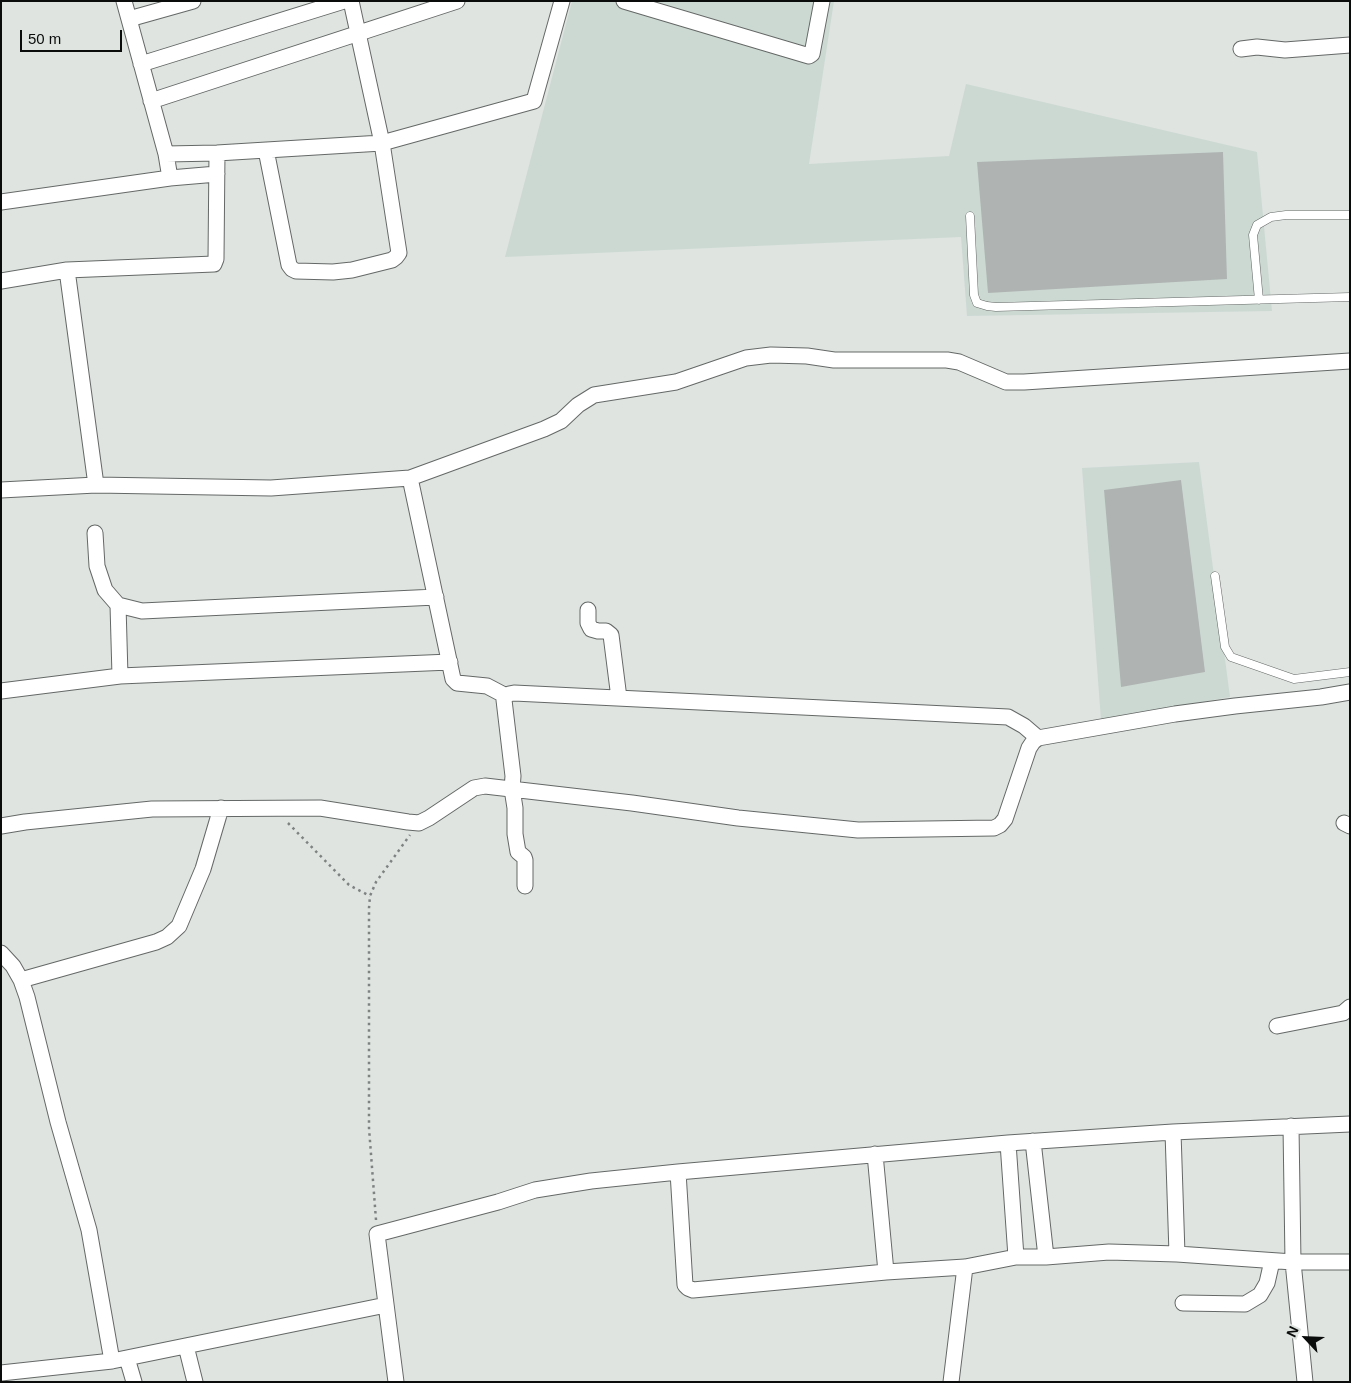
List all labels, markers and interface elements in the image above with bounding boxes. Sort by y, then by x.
scale bar [22,20,125,52]
text: 50 m [28,30,61,47]
north arrow [1281,1313,1331,1363]
text: N [1283,1324,1302,1340]

